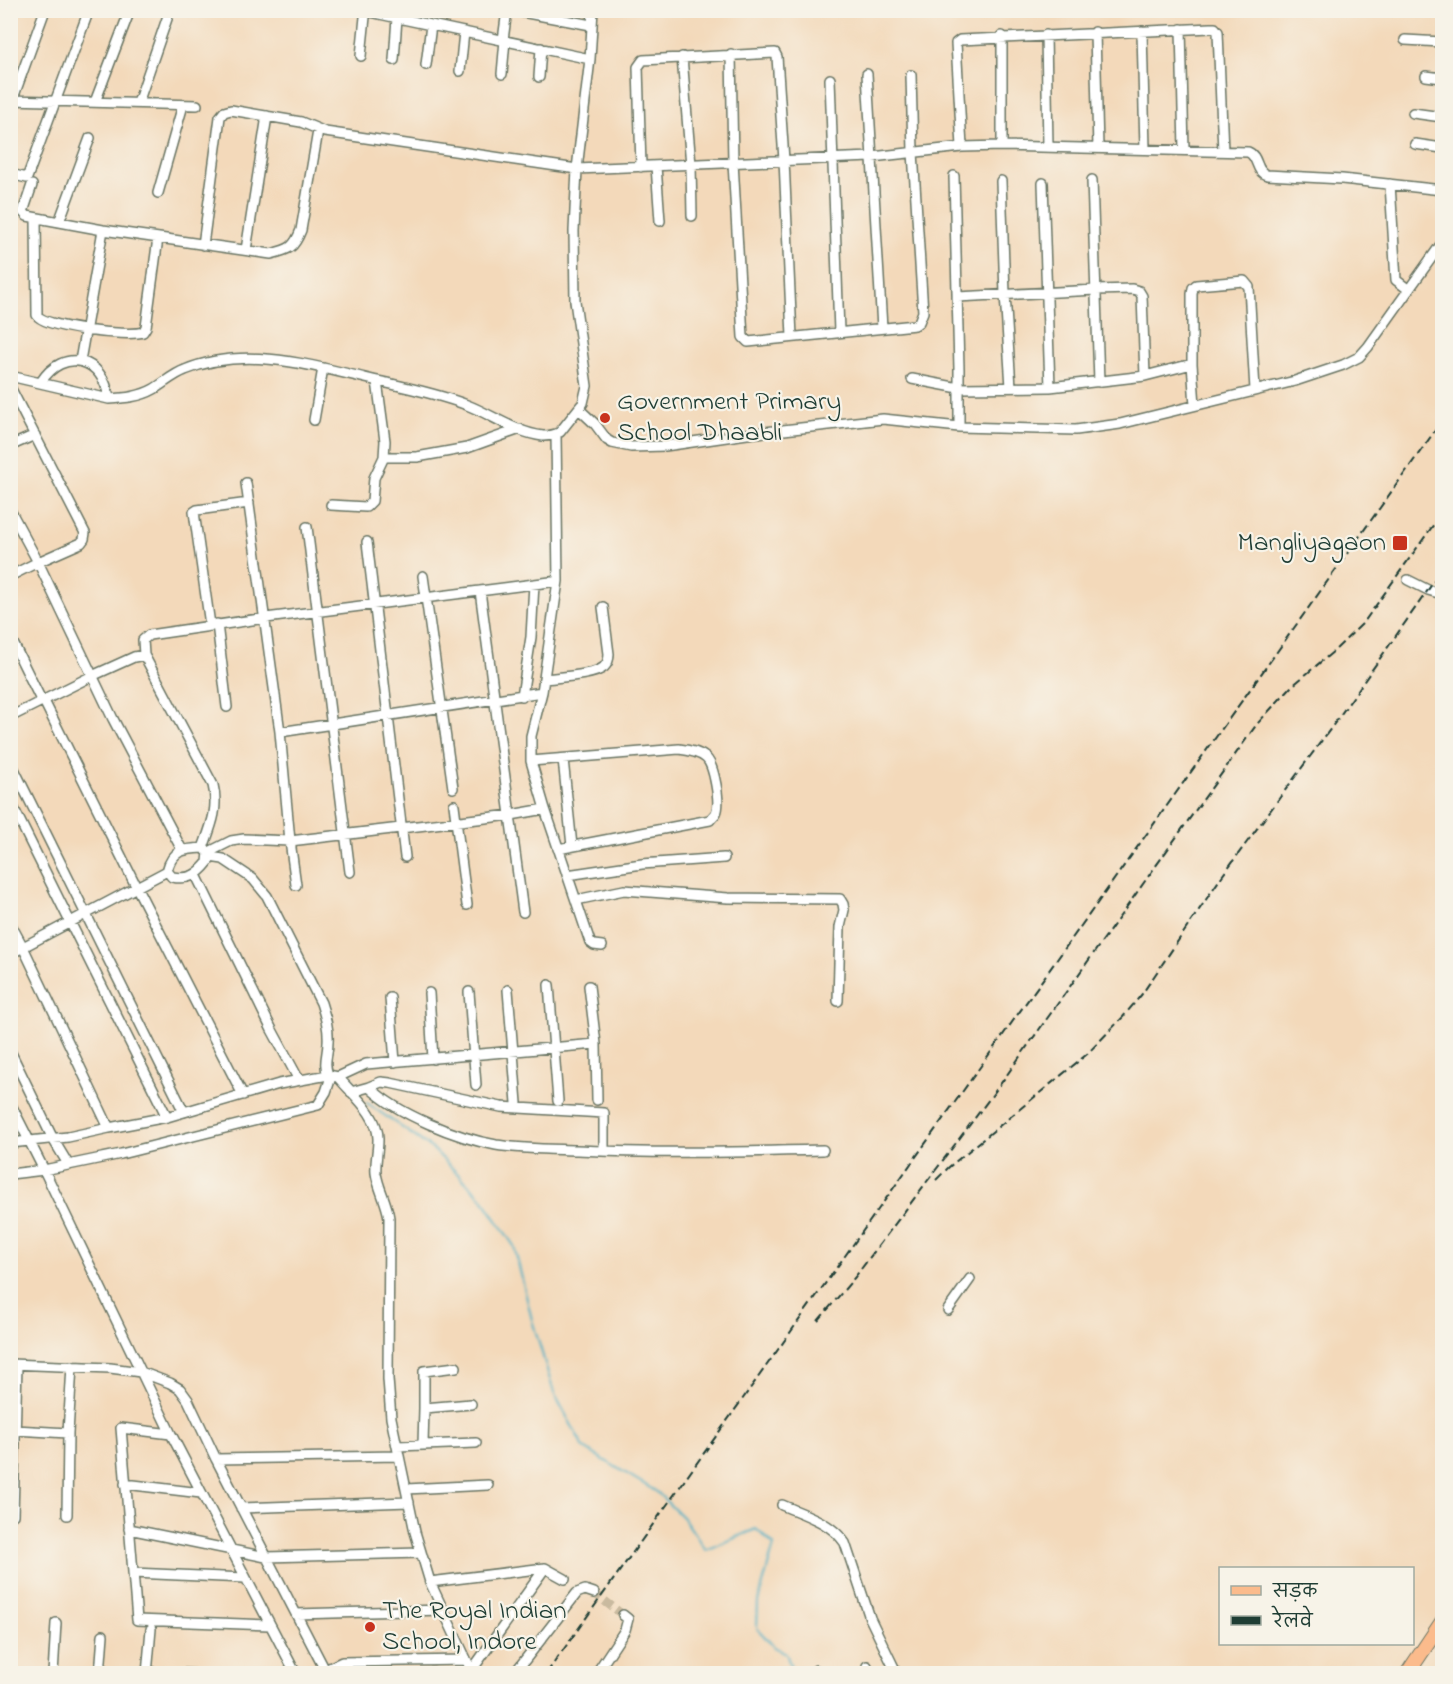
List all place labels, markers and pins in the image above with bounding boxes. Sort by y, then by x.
place label: Government Primary School Dhaabli [617,383,841,453]
marker: Government Primary School Dhaabli [598,411,612,425]
place label: Mangliyagaon [1238,524,1386,563]
marker: Mangliyagaon [1391,534,1409,552]
place label: The Royal Indian School, Indore [382,1592,567,1662]
marker: The Royal Indian School, Indore [363,1620,377,1634]

